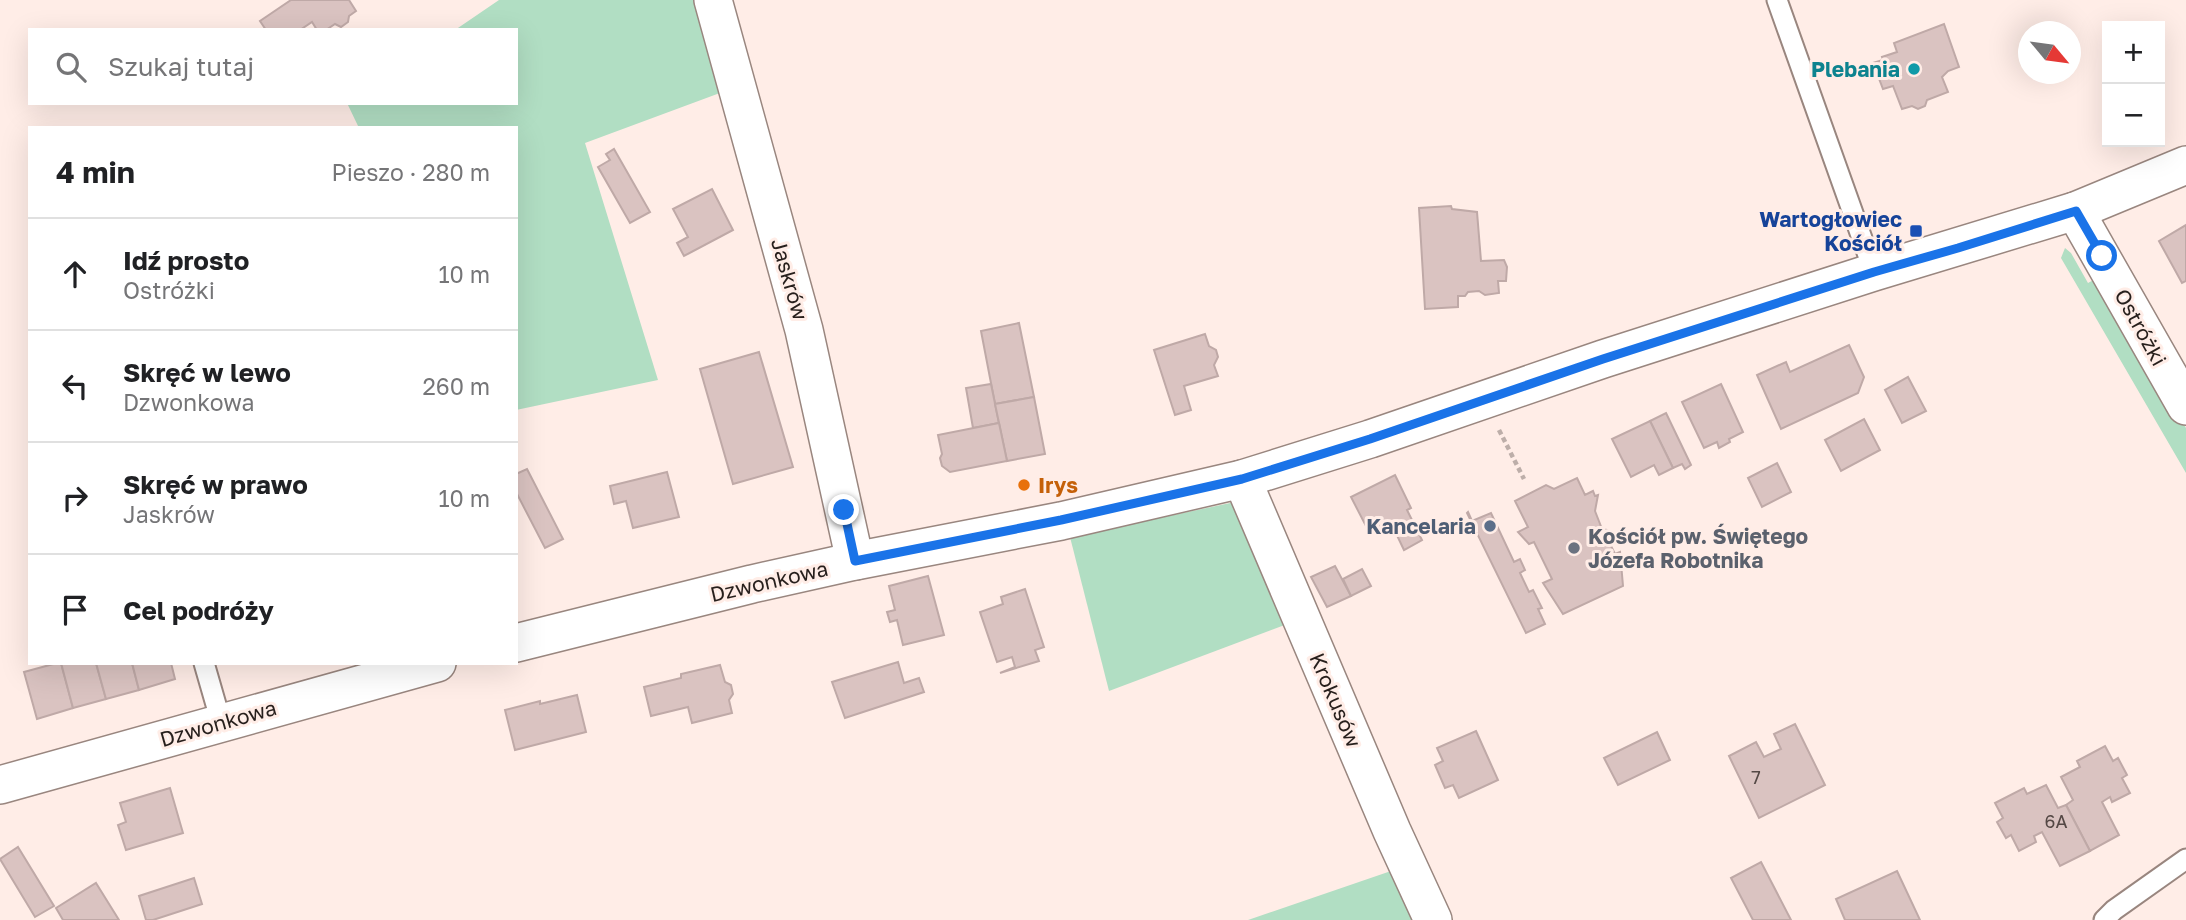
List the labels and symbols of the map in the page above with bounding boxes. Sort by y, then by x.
north arrow [2018,21,2081,84]
place label: Plebania [1811,56,1900,82]
marker: Plebania [1906,61,1922,77]
place label: Wartogłowiec Kościół [1759,206,1902,256]
marker: Wartogłowiec Kościół [1908,223,1924,239]
street label: Jaskrów [766,235,814,323]
route start [2086,240,2117,271]
street label: Ostróżki [2109,284,2173,370]
place label: Irys [1038,472,1078,498]
marker: Irys [1016,477,1032,493]
route end [828,494,859,525]
place label: Kancelaria [1366,513,1476,539]
marker: Kancelaria [1482,518,1498,534]
place label: Kościół pw. Świętego Józefa Robotnika [1588,523,1808,573]
marker: Kościół pw. Świętego Józefa Robotnika [1566,540,1582,556]
street label: Dzwonkowa [708,555,830,607]
street label: Krokusów [1304,649,1368,751]
street label: Dzwonkowa [157,694,279,752]
house number: 7 [1751,766,1761,788]
house number: 6A [2045,810,2067,832]

